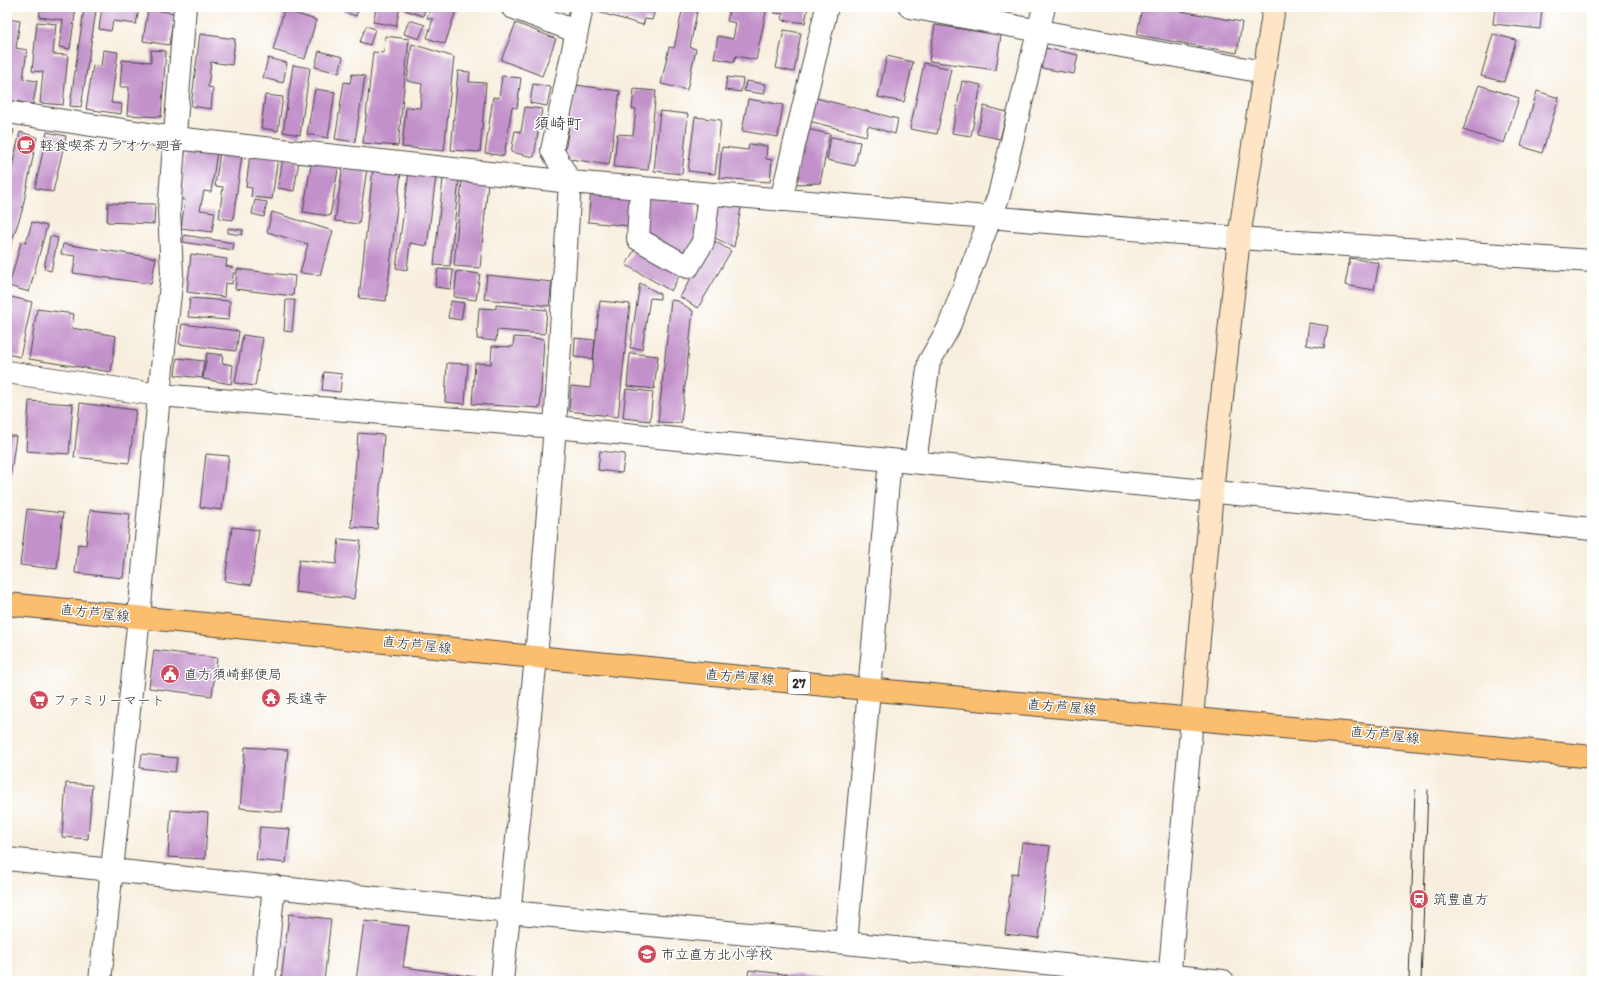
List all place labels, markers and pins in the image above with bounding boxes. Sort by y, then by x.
cafe icon: 軽食喫茶カラオケ 廻音 [15,134,37,156]
place label: 軽食喫茶カラオケ 廻音 [40,137,183,154]
public building icon: 直方須崎郵便局 [159,663,181,685]
place label: 直方須崎郵便局 [184,666,282,683]
temple icon: 長遠寺 [260,687,282,709]
supermarket icon: ファミリーマート [28,689,50,711]
place label: 長遠寺 [285,690,327,707]
place label: ファミリーマート [53,692,165,709]
station icon: 筑豊直方 [1408,888,1430,910]
place label: 筑豊直方 [1433,891,1489,908]
school or university icon: 市立直方北小学校 [636,943,658,965]
place label: 市立直方北小学校 [661,946,773,963]

